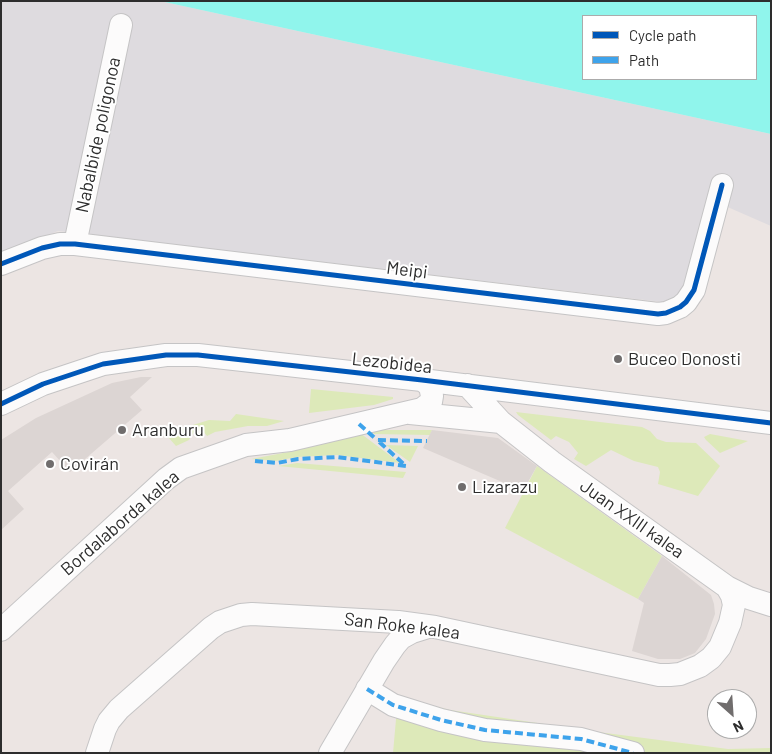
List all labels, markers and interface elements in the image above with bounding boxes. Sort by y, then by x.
legend [582,15,757,80]
text: Cycle path [629,26,696,44]
text: Path [629,51,659,69]
street label: Nabalbide poligonoa [71,55,125,215]
street label: Meipi [385,257,429,283]
street label: Lezobidea [351,348,433,378]
place label: Buceo Donosti [628,348,741,370]
marker: Buceo Donosti [612,353,624,365]
place label: Aranburu [132,419,204,441]
marker: Aranburu [116,424,128,436]
place label: Covirán [60,453,119,475]
marker: Covirán [44,458,56,470]
street label: Bordalaborda kalea [57,466,183,580]
street label: Juan XXIII kalea [576,475,688,563]
place label: Lizarazu [472,476,537,498]
marker: Lizarazu [456,481,468,493]
street label: San Roke kalea [343,608,461,644]
north arrow [707,689,757,739]
text: N [730,717,746,737]

